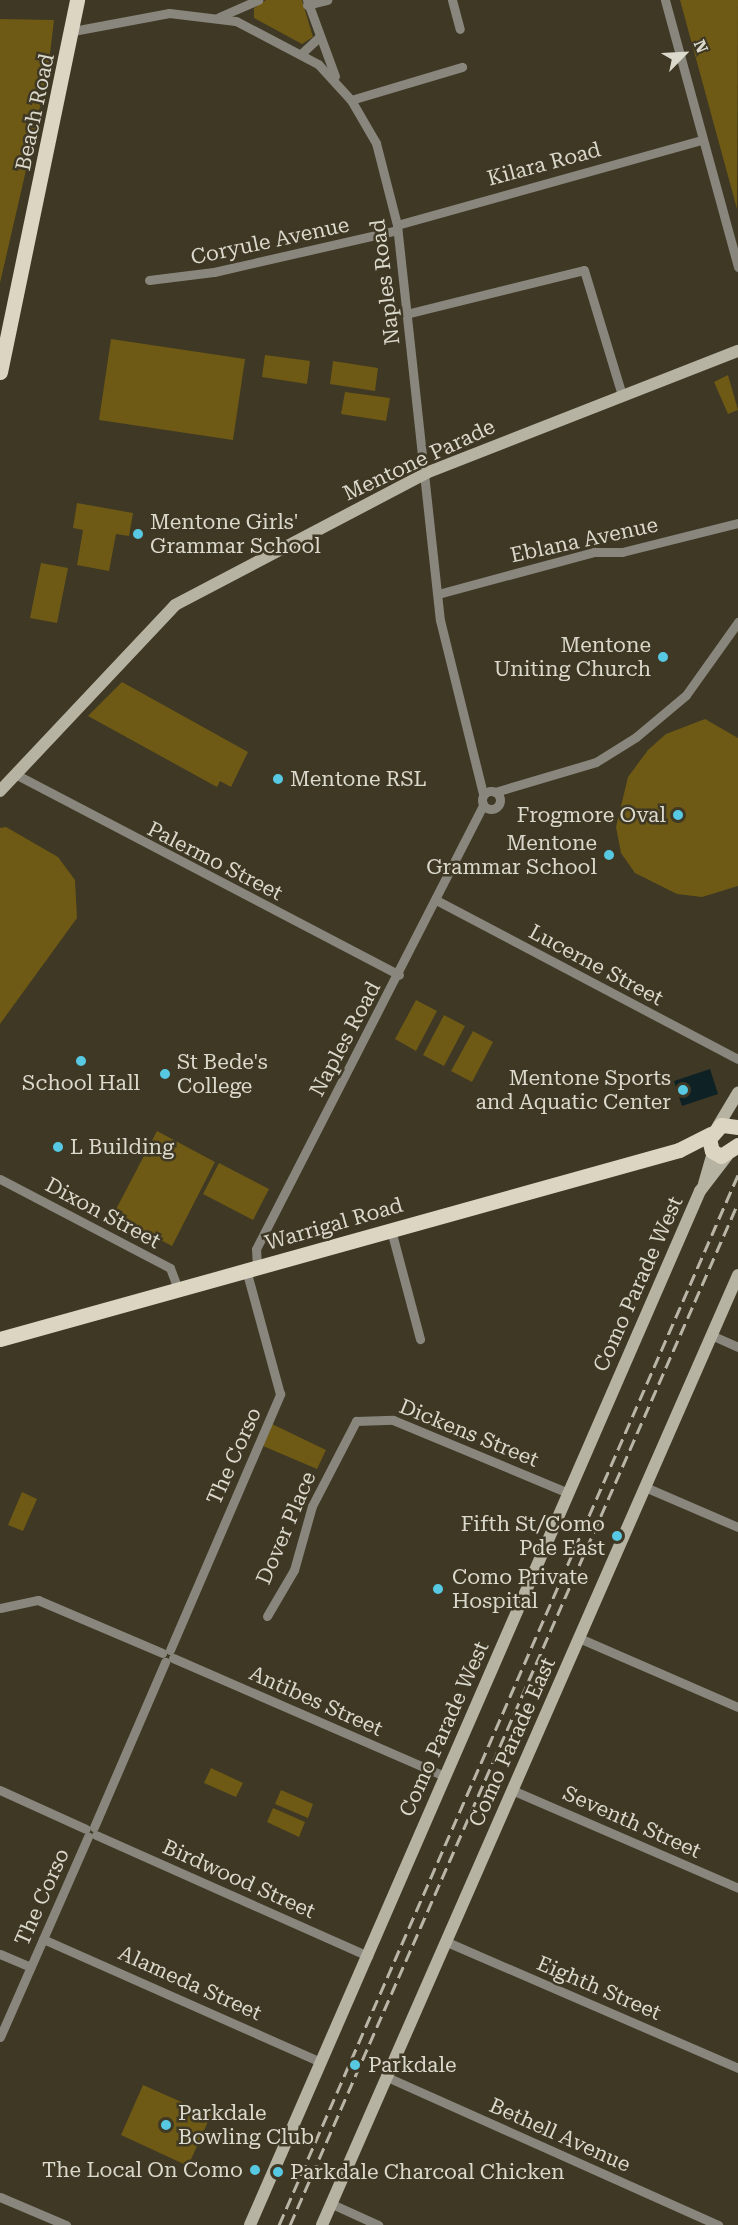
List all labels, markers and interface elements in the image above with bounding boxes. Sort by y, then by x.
north arrow [654,24,714,84]
text: N [690,37,712,56]
street label: Beach Road [10,51,60,173]
street label: Kilara Road [484,137,604,191]
street label: Coryule Avenue [188,212,352,270]
street label: Naples Road [365,218,405,346]
street label: Mentone Parade [339,414,499,506]
place label: Mentone Girls' Grammar School [150,509,321,559]
street label: Eblana Avenue [508,512,660,568]
marker: Mentone Girls' Grammar School [131,527,145,541]
place label: Mentone Uniting Church [494,632,651,682]
marker: Mentone Uniting Church [656,650,670,664]
place label: Mentone RSL [290,766,426,792]
marker: Mentone RSL [271,772,285,786]
place label: Frogmore Oval [517,802,666,828]
marker: Frogmore Oval [671,808,685,822]
street label: Palermo Street [143,816,287,906]
place label: Mentone Grammar School [426,830,597,880]
marker: Mentone Grammar School [602,848,616,862]
street label: Lucerne Street [524,919,668,1011]
street label: Naples Road [304,977,386,1101]
place label: St Bede's College [177,1049,268,1099]
marker: School Hall [74,1054,88,1068]
place label: Mentone Sports and Aquatic Center [475,1065,671,1115]
marker: St Bede's College [158,1067,172,1081]
place label: School Hall [22,1070,140,1096]
marker: Mentone Sports and Aquatic Center [676,1083,690,1097]
place label: L Building [70,1134,174,1160]
marker: L Building [51,1140,65,1154]
street label: Dixon Street [41,1172,165,1254]
street label: Warrigal Road [262,1192,406,1256]
street label: Como Parade West [588,1192,688,1376]
street label: Dickens Street [396,1394,542,1472]
street label: The Corso [201,1403,267,1509]
street label: Dover Place [251,1468,321,1588]
place label: Fifth St/Como Pde East [461,1511,605,1561]
marker: Fifth St/Como Pde East [610,1529,624,1543]
place label: Como Private Hospital [452,1564,588,1614]
marker: Como Private Hospital [429,1580,447,1598]
street label: Como Parade West [394,1637,494,1821]
street label: Como Parade East [463,1654,561,1830]
street label: Antibes Street [245,1660,387,1742]
street label: Seventh Street [559,1780,705,1864]
street label: Birdwood Street [159,1834,319,1924]
street label: The Corso [9,1844,75,1950]
street label: Alameda Street [115,1940,265,2026]
street label: Eighth Street [533,1950,665,2026]
place label: Parkdale [368,2052,456,2078]
marker: Parkdale [346,2056,364,2074]
street label: Bethell Avenue [485,2093,635,2177]
place label: Parkdale Bowling Club [178,2100,314,2150]
marker: Parkdale Bowling Club [159,2118,173,2132]
place label: The Local On Como [42,2157,243,2183]
place label: Parkdale Charcoal Chicken [290,2159,565,2185]
marker: The Local On Como [248,2163,262,2177]
marker: Parkdale Charcoal Chicken [271,2165,285,2179]

